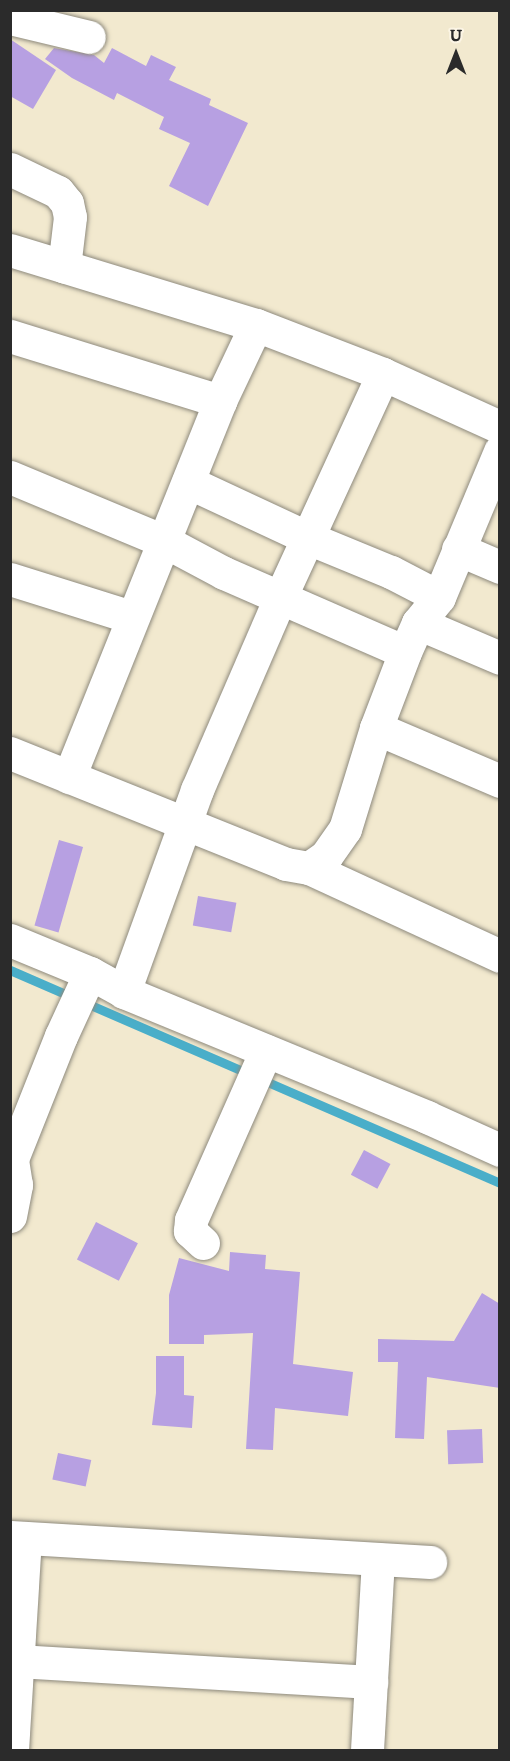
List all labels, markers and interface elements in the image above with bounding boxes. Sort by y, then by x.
north arrow [426,24,486,84]
text: U [450,26,462,46]

